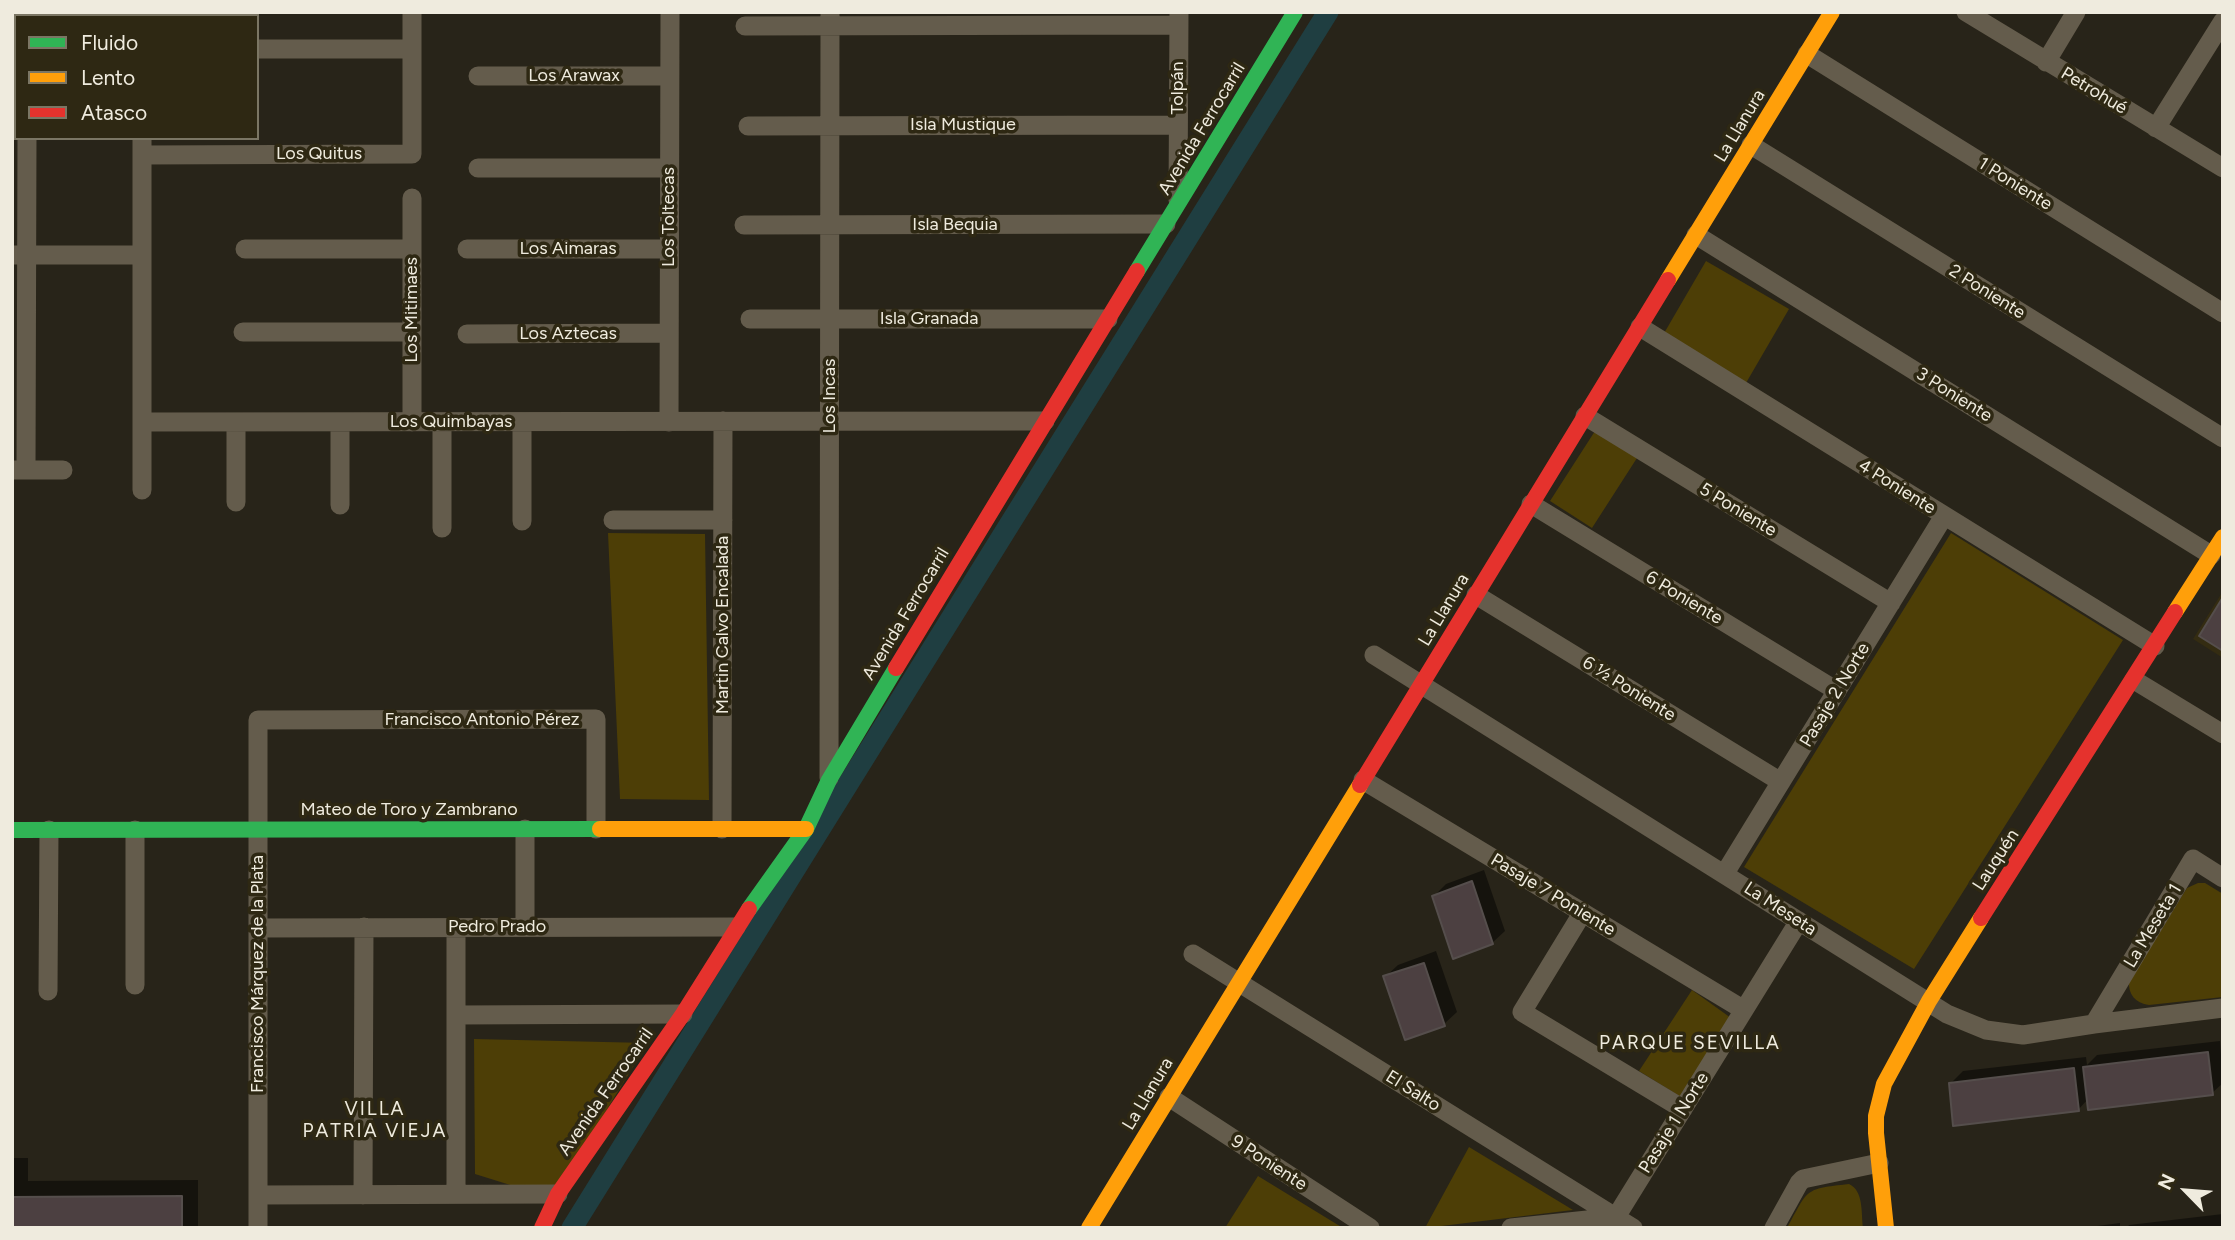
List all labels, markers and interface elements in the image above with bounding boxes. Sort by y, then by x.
legend [14,14,259,140]
text: Fluido [81,30,138,55]
street label: Avenida Ferrocarril [1154,59,1250,199]
street label: Tolpán [1167,61,1189,115]
street label: Petrohué [2057,63,2131,119]
text: Lento [81,65,135,90]
street label: Los Arawax [528,65,620,87]
street label: La Llanura [1710,86,1770,166]
text: Atasco [81,100,147,125]
street label: Isla Mustique [910,114,1016,136]
street label: Los Quitus [276,143,362,165]
street label: 1 Poniente [1974,153,2056,215]
street label: Los Toltecas [658,167,680,267]
street label: Isla Bequia [912,214,998,236]
street label: Los Aimaras [519,238,617,260]
street label: Los Mitimaes [401,257,423,363]
street label: 2 Poniente [1945,260,2029,324]
street label: Isla Granada [880,308,978,330]
street label: Los Aztecas [519,323,617,345]
street label: Los Incas [819,359,841,433]
street label: 3 Poniente [1912,363,1996,427]
street label: Los Quimbayas [390,411,512,433]
street label: 4 Poniente [1854,455,1940,519]
street label: 5 Poniente [1696,479,1780,541]
street label: Martin Calvo Encalada [712,536,734,714]
street label: Avenida Ferrocarril [858,544,954,684]
street label: 6 Poniente [1642,567,1726,629]
street label: La Llanura [1414,570,1474,650]
street label: Pasaje 2 Norte [1795,639,1875,751]
street label: 6 ½ Poniente [1578,652,1680,726]
street label: Francisco Antonio Pérez [384,709,580,731]
street label: Mateo de Toro y Zambrano [300,799,518,821]
street label: Lauquén [1968,825,2024,895]
street label: Pasaje 7 Poniente [1487,849,1619,941]
street label: Francisco Márquez de la Plata [247,855,269,1093]
street label: La Meseta [1740,878,1820,940]
street label: La Meseta 1 [2120,880,2186,972]
street label: Pedro Prado [448,916,546,938]
street label: Avenida Ferrocarril [554,1024,658,1160]
district label: PARQUE SEVILLA [1601,1032,1779,1054]
street label: La Llanura [1118,1054,1178,1134]
street label: El Salto [1382,1066,1444,1116]
street label: Pasaje 1 Norte [1634,1069,1714,1177]
district label: VILLA PATRIA VIEJA [304,1098,446,1142]
street label: 9 Poniente [1227,1131,1311,1195]
north arrow [2151,1156,2221,1226]
text: N [2153,1170,2180,1193]

